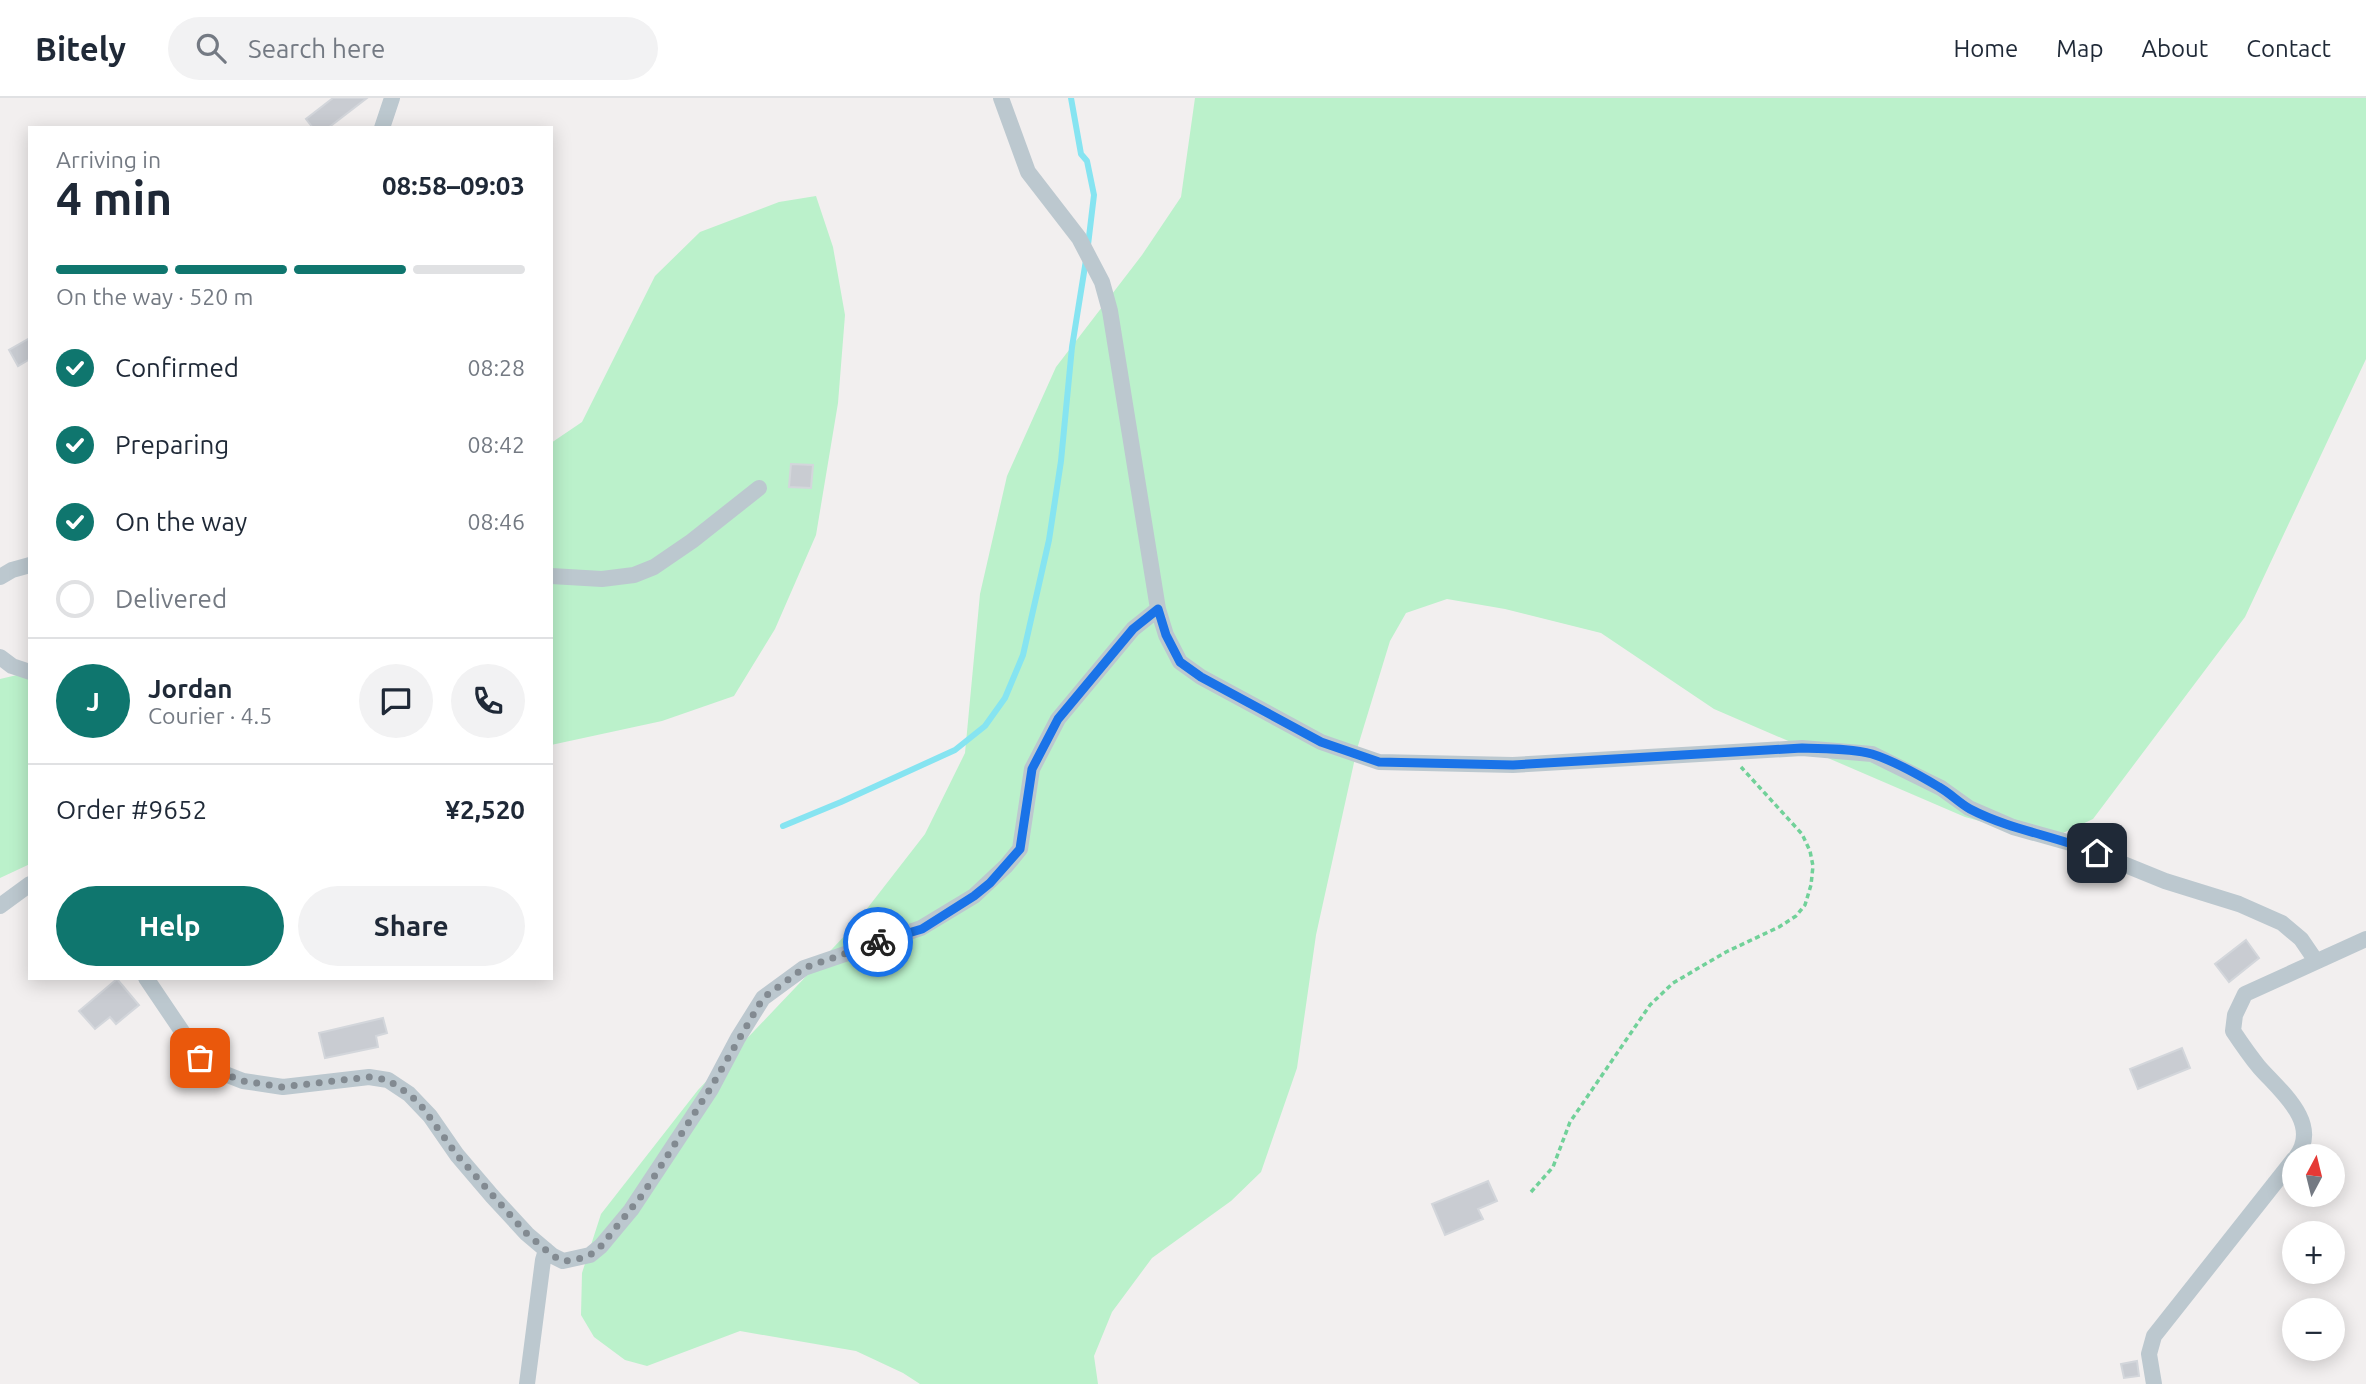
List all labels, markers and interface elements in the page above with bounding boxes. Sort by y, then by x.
search box [168,17,658,80]
icon: search [192,29,230,67]
text: Bitely [35,30,126,67]
text: Search here [248,34,385,63]
text: Home [1953,35,2018,62]
text: Map [2056,35,2103,62]
text: About [2141,35,2208,62]
text: Contact [2246,35,2331,62]
text: Arriving in [56,147,161,172]
text: 08:58–09:03 [382,171,525,200]
text: 4 min [56,172,172,224]
text: On the way · 520 m [56,284,253,309]
icon: check [56,349,94,387]
text: Confirmed [115,353,239,382]
text: 08:28 [467,355,525,380]
icon: check [56,426,94,464]
text: Preparing [115,430,229,459]
text: 08:42 [467,432,525,457]
icon: check [56,503,94,541]
text: On the way [115,507,247,536]
text: 08:46 [467,509,525,534]
text: Delivered [115,584,227,613]
button: chat [359,664,433,738]
button: phone [451,664,525,738]
text: Jordan [148,674,233,703]
text: J [86,687,100,716]
text: Courier · 4.5 [148,703,272,728]
text: Order #9652 [56,795,207,824]
text: ¥2,520 [445,795,525,824]
pin [2067,823,2127,883]
icon: home [2078,834,2116,872]
button: Help [56,886,284,966]
button: Share [298,886,525,966]
courier [843,907,913,977]
icon: bike [859,923,897,961]
pin [170,1028,230,1088]
icon: bag [181,1039,219,1077]
north arrow [2282,1144,2345,1208]
map controls [2282,1144,2345,1361]
button: + [2282,1221,2345,1284]
button: − [2282,1298,2345,1361]

